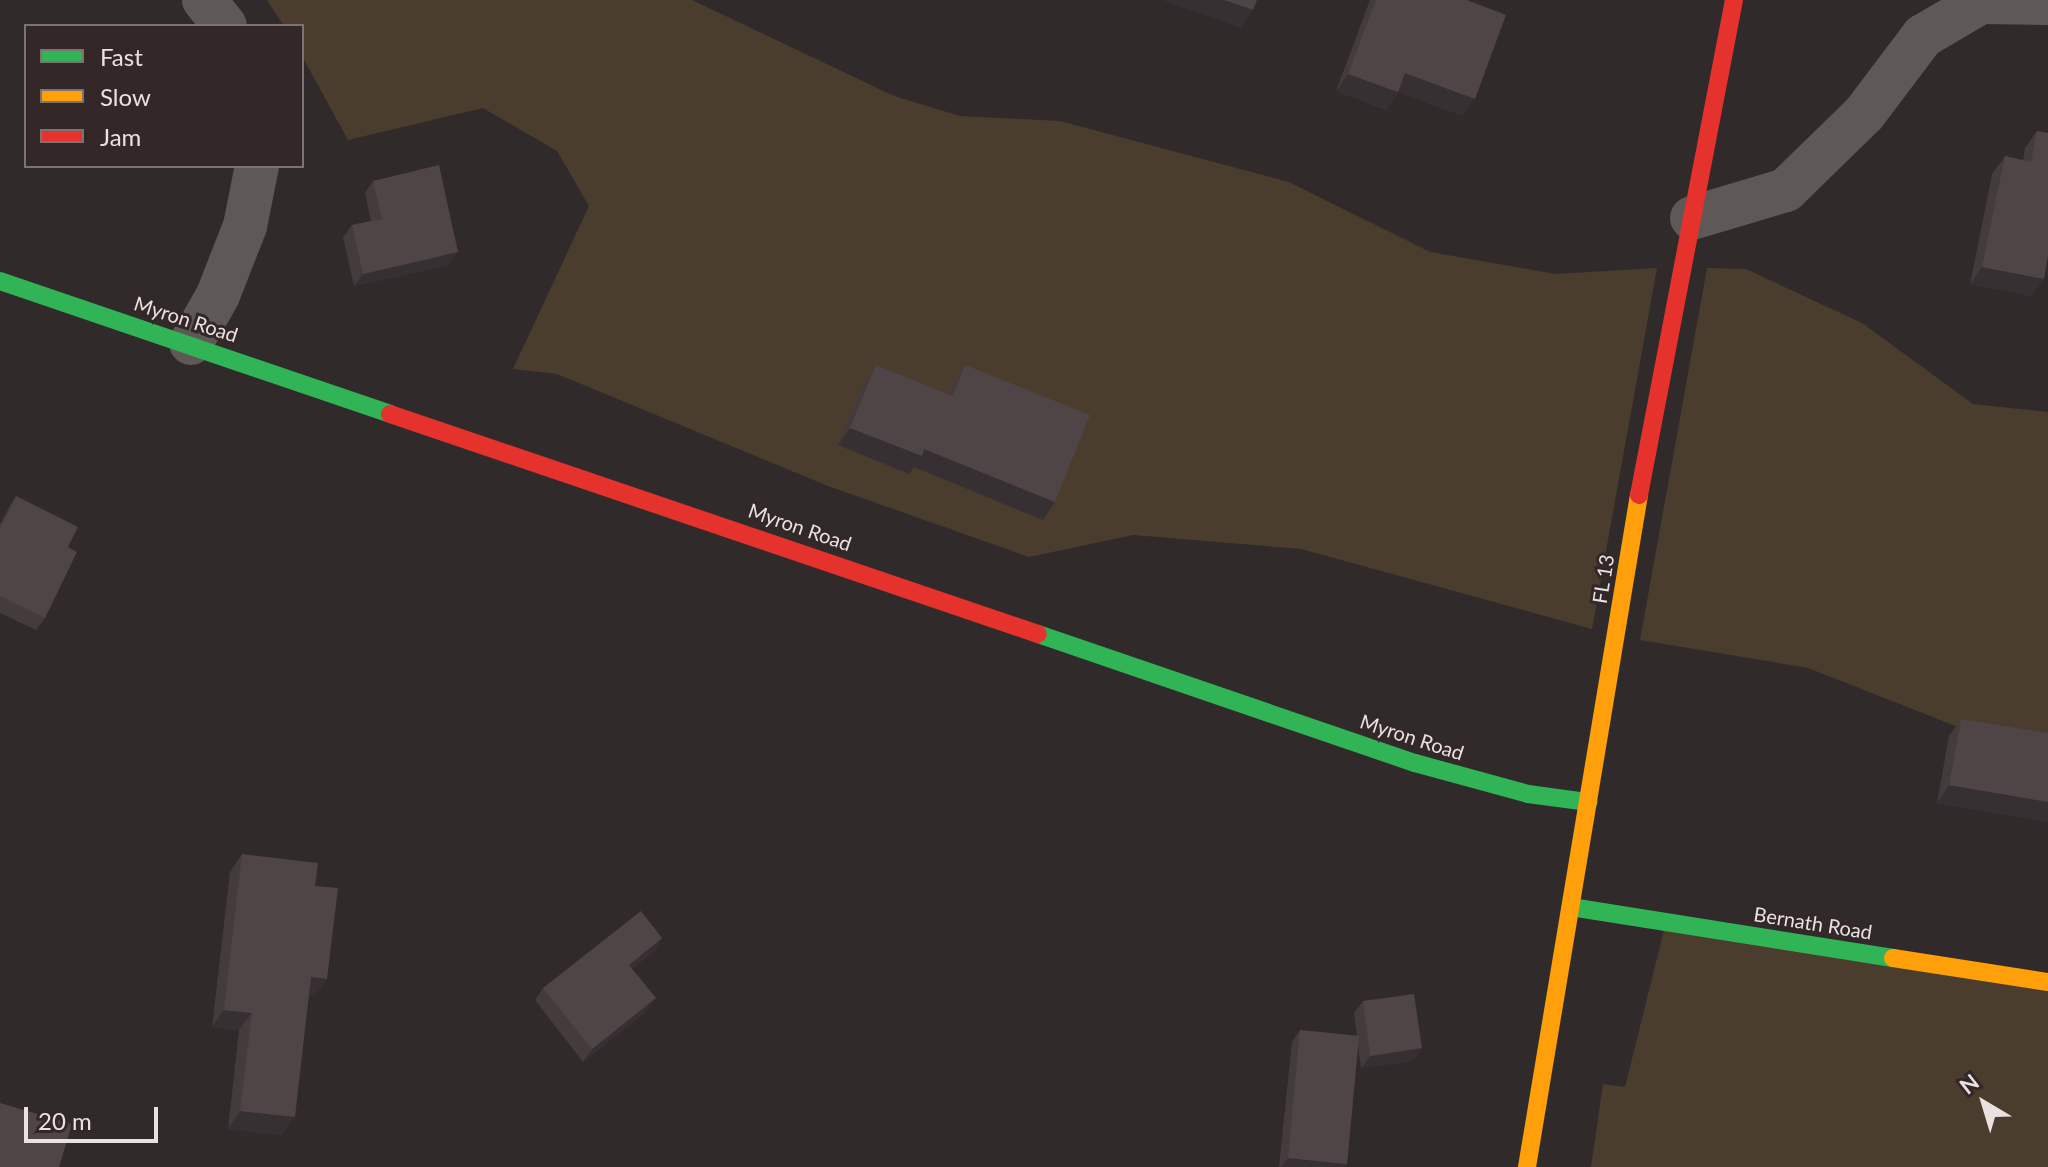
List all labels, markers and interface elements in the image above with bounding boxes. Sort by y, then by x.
legend [24,24,304,168]
text: Fast [100,42,143,71]
text: Slow [100,82,151,111]
text: Jam [100,122,141,151]
street label: Myron Road [131,291,241,347]
street label: Myron Road [745,498,855,556]
street label: FL 13 [1587,552,1619,606]
street label: Myron Road [1357,709,1467,765]
street label: Bernath Road [1752,902,1874,944]
north arrow [1944,1063,2024,1143]
text: N [1954,1068,1984,1100]
scale bar [28,1091,162,1141]
text: 20 m [38,1106,92,1135]

